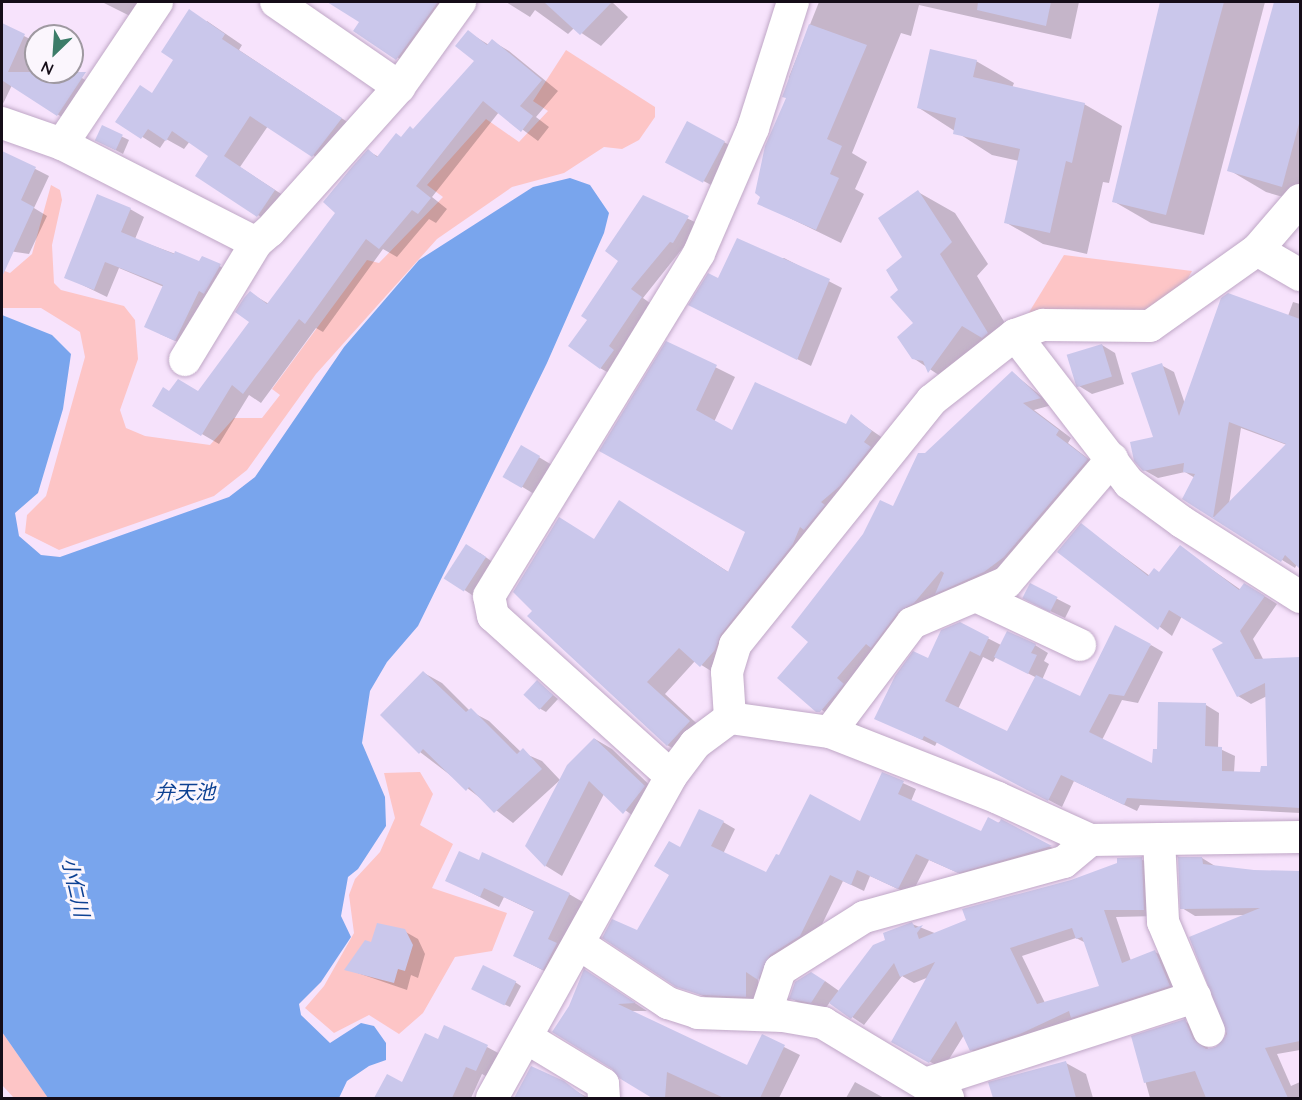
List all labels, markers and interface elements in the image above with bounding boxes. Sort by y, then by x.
north arrow [24,24,84,84]
text: N [38,57,57,80]
water label: 弁天池 [155,779,215,803]
water label: 小仁川 [58,855,94,919]

